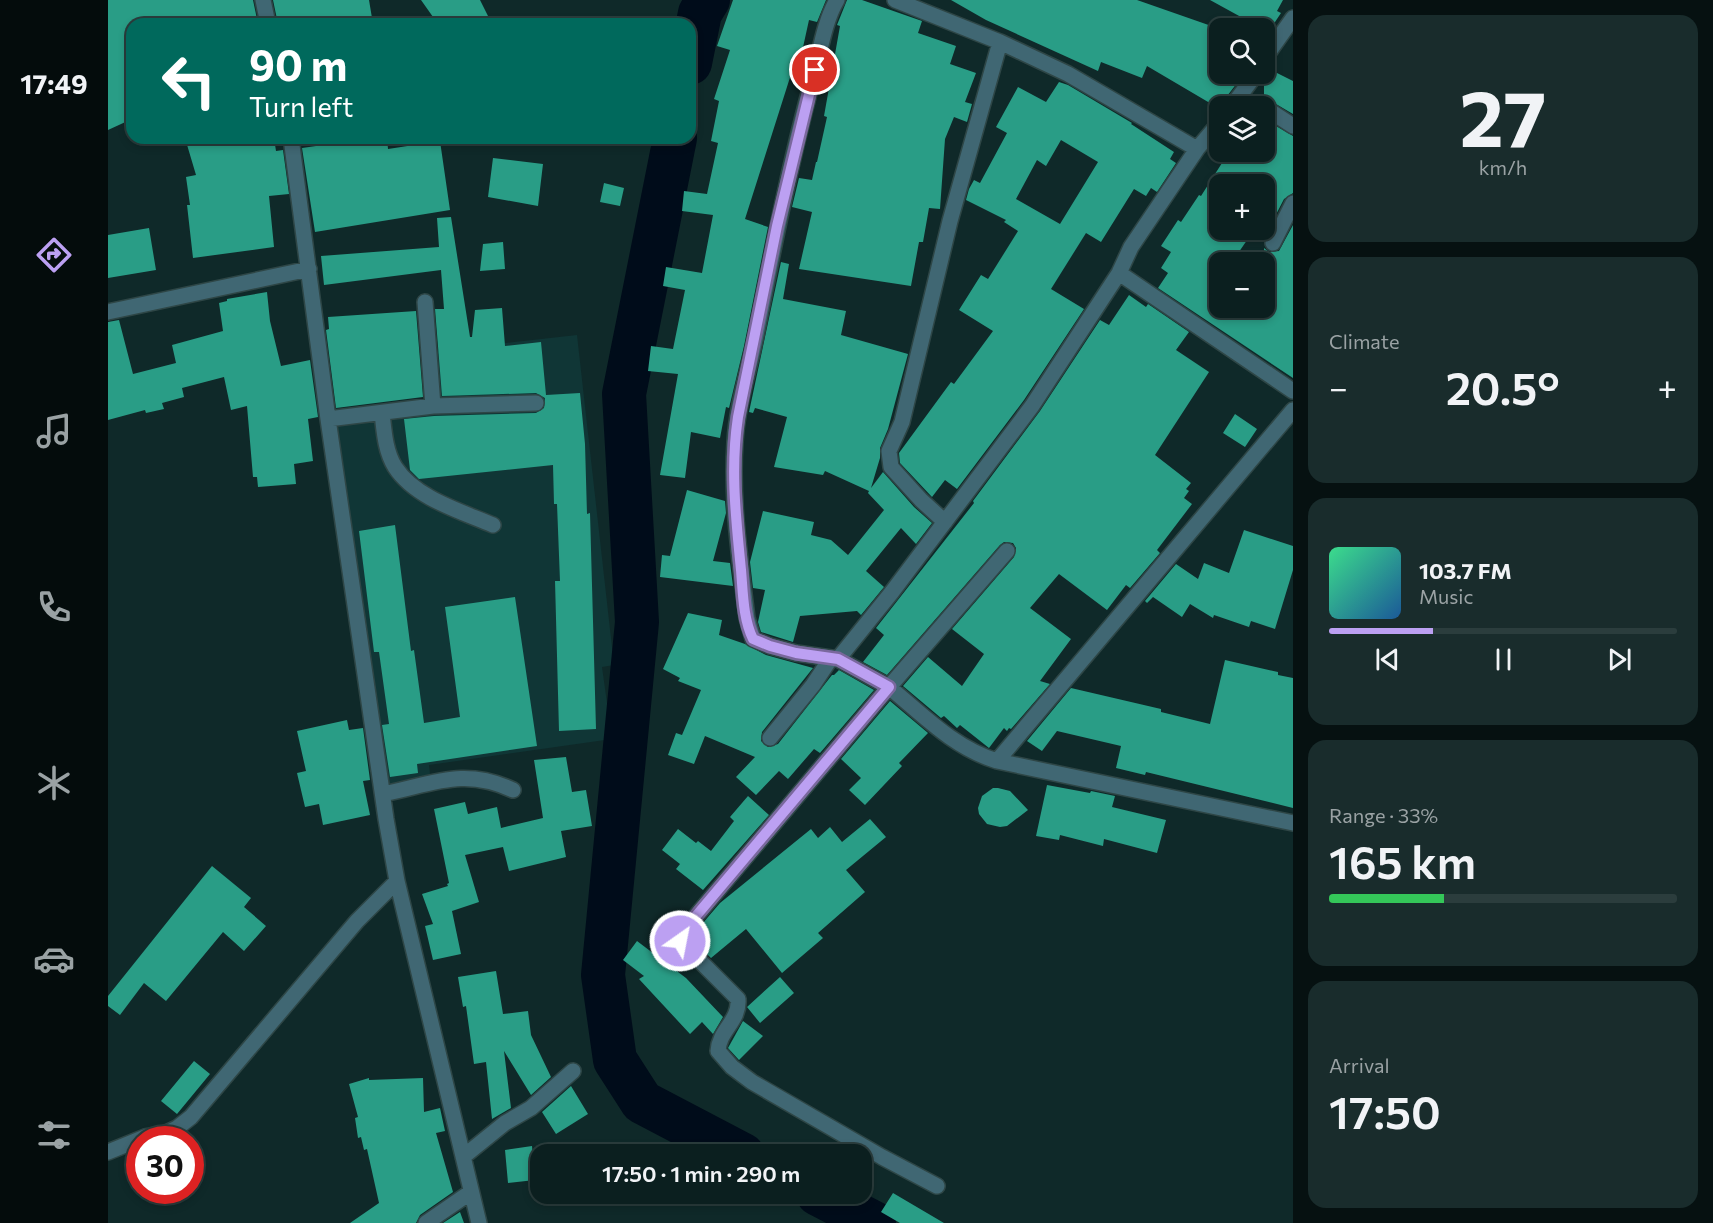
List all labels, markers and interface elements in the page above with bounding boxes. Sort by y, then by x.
map controls [1209,18,1275,318]
button: search [1209,18,1275,84]
text: 90 m [249,38,348,90]
icon: left [150,42,228,120]
pin [789,44,840,95]
icon: arrive [798,53,831,86]
text: 17:49 [20,67,88,100]
text: 27 [1460,68,1546,163]
text: Turn left [249,90,353,123]
button: layers [1209,96,1275,162]
text: km/h [1479,155,1527,179]
button: + [1209,174,1275,240]
icon: directions [33,234,75,276]
button: − [1209,252,1275,318]
text: Climate [1329,329,1399,353]
text: 20.5° [1446,359,1560,414]
text: − [1329,366,1348,407]
text: + [1658,366,1677,407]
icon: music [33,410,75,452]
text: 103.7 FM [1419,557,1512,584]
text: Music [1419,584,1473,608]
icon: phone [33,586,75,628]
icon: previous [1371,643,1404,676]
icon: pause [1487,643,1520,676]
icon: next [1603,643,1636,676]
icon: climate [33,762,75,804]
text: Range · 33% [1329,803,1438,827]
text: 165 km [1329,833,1476,888]
position arrow [648,909,712,973]
icon: car [33,938,75,980]
text: Arrival [1329,1053,1390,1077]
text: 17:50 [1329,1083,1441,1138]
icon: filters [33,1114,75,1156]
speed limit sign: 30 [126,1126,204,1204]
text: 17:50 · 1 min · 290 m [602,1160,800,1187]

